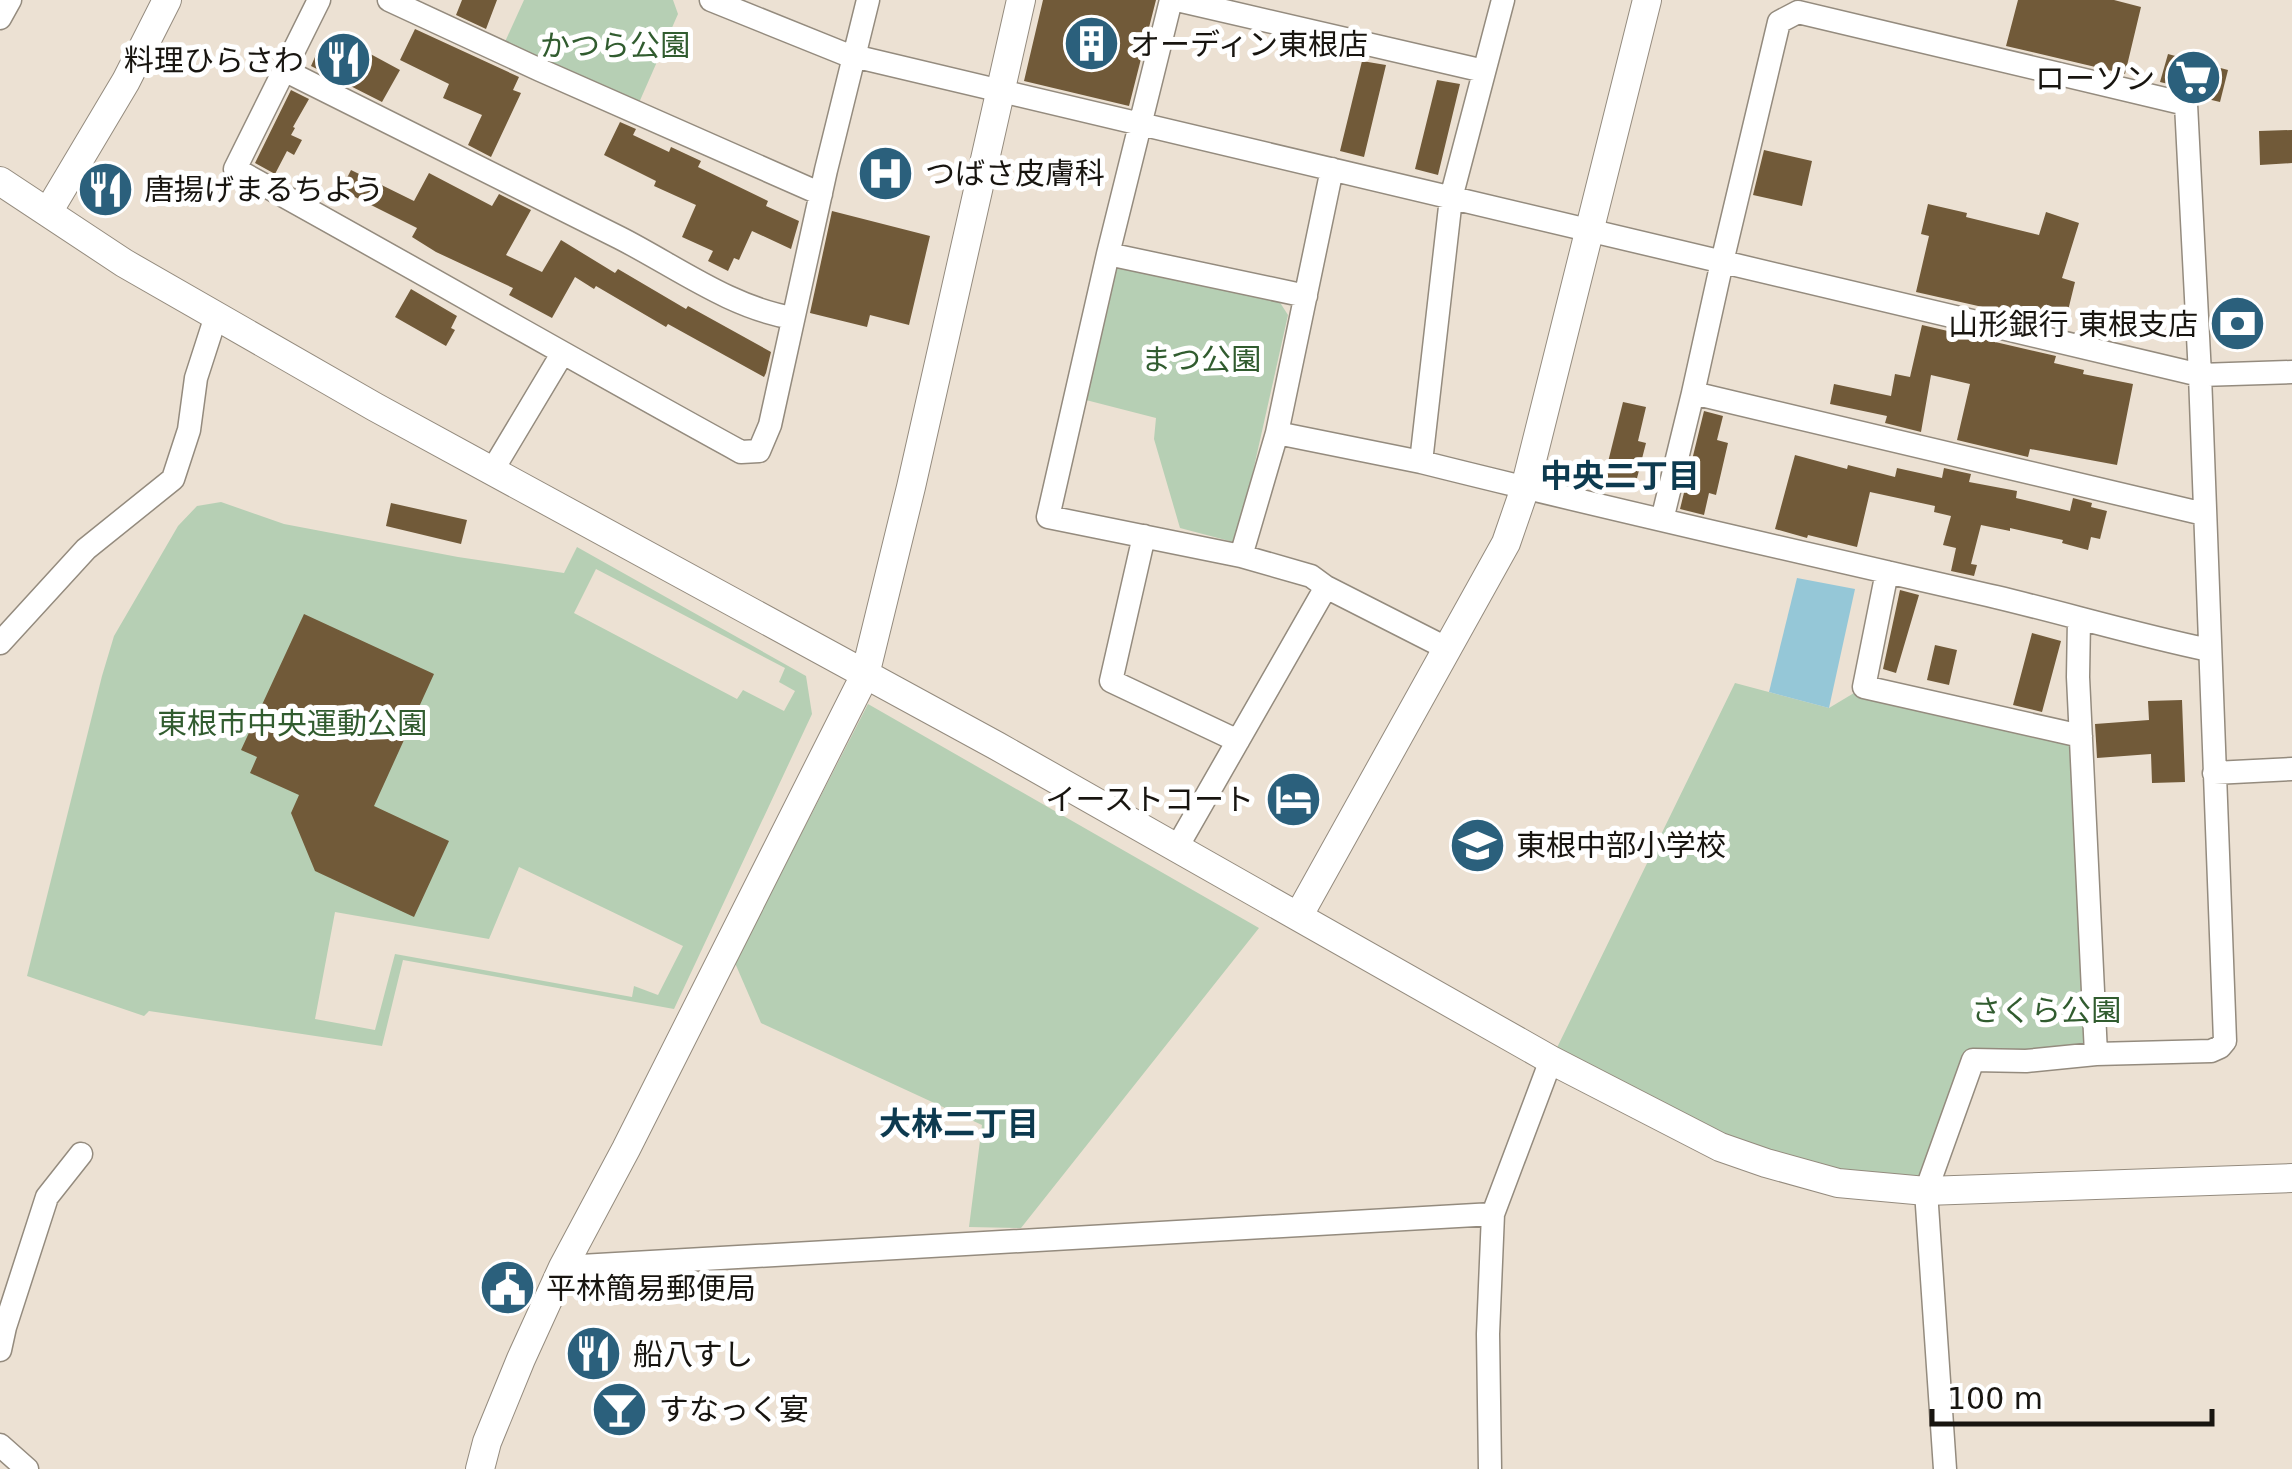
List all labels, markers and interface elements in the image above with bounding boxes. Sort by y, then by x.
building icon: オーディン東根店 [1061,14,1121,74]
place label: オーディン東根店 [1130,27,1368,62]
park label: かつら公園 [540,28,690,63]
restaurant icon: 料理ひらさわ [313,30,373,90]
place label: 料理ひらさわ [124,43,304,78]
supermarket icon: ローソン [2164,48,2224,108]
place label: ローソン [2035,61,2155,96]
hospital icon: つばさ皮膚科 [856,143,916,203]
place label: つばさ皮膚科 [925,156,1105,191]
restaurant icon: 唐揚げまるちよう [75,159,135,219]
place label: 唐揚げまるちよう [144,172,384,207]
bank icon: 山形銀行 東根支店 [2207,294,2267,354]
place label: 山形銀行 東根支店 [1948,307,2198,342]
park label: まつ公園 [1141,342,1261,377]
district label: 中央二丁目 [1540,457,1700,495]
park label: 東根市中央運動公園 [157,706,427,741]
hotel icon: イーストコート [1263,769,1323,829]
place label: イーストコート [1046,782,1254,817]
school or university icon: 東根中部小学校 [1447,815,1507,875]
place label: 東根中部小学校 [1516,828,1726,863]
park label: さくら公園 [1971,993,2121,1028]
district label: 大林二丁目 [879,1105,1039,1143]
public building icon: 平林簡易郵便局 [477,1258,537,1318]
place label: 平林簡易郵便局 [546,1271,756,1306]
restaurant icon: 船八すし [564,1324,624,1384]
place label: 船八すし [633,1337,753,1372]
scale bar [1932,1364,2212,1426]
bar icon: すなっく宴 [590,1379,650,1439]
text: 100 m [1947,1381,2043,1416]
place label: すなっく宴 [659,1392,809,1427]

